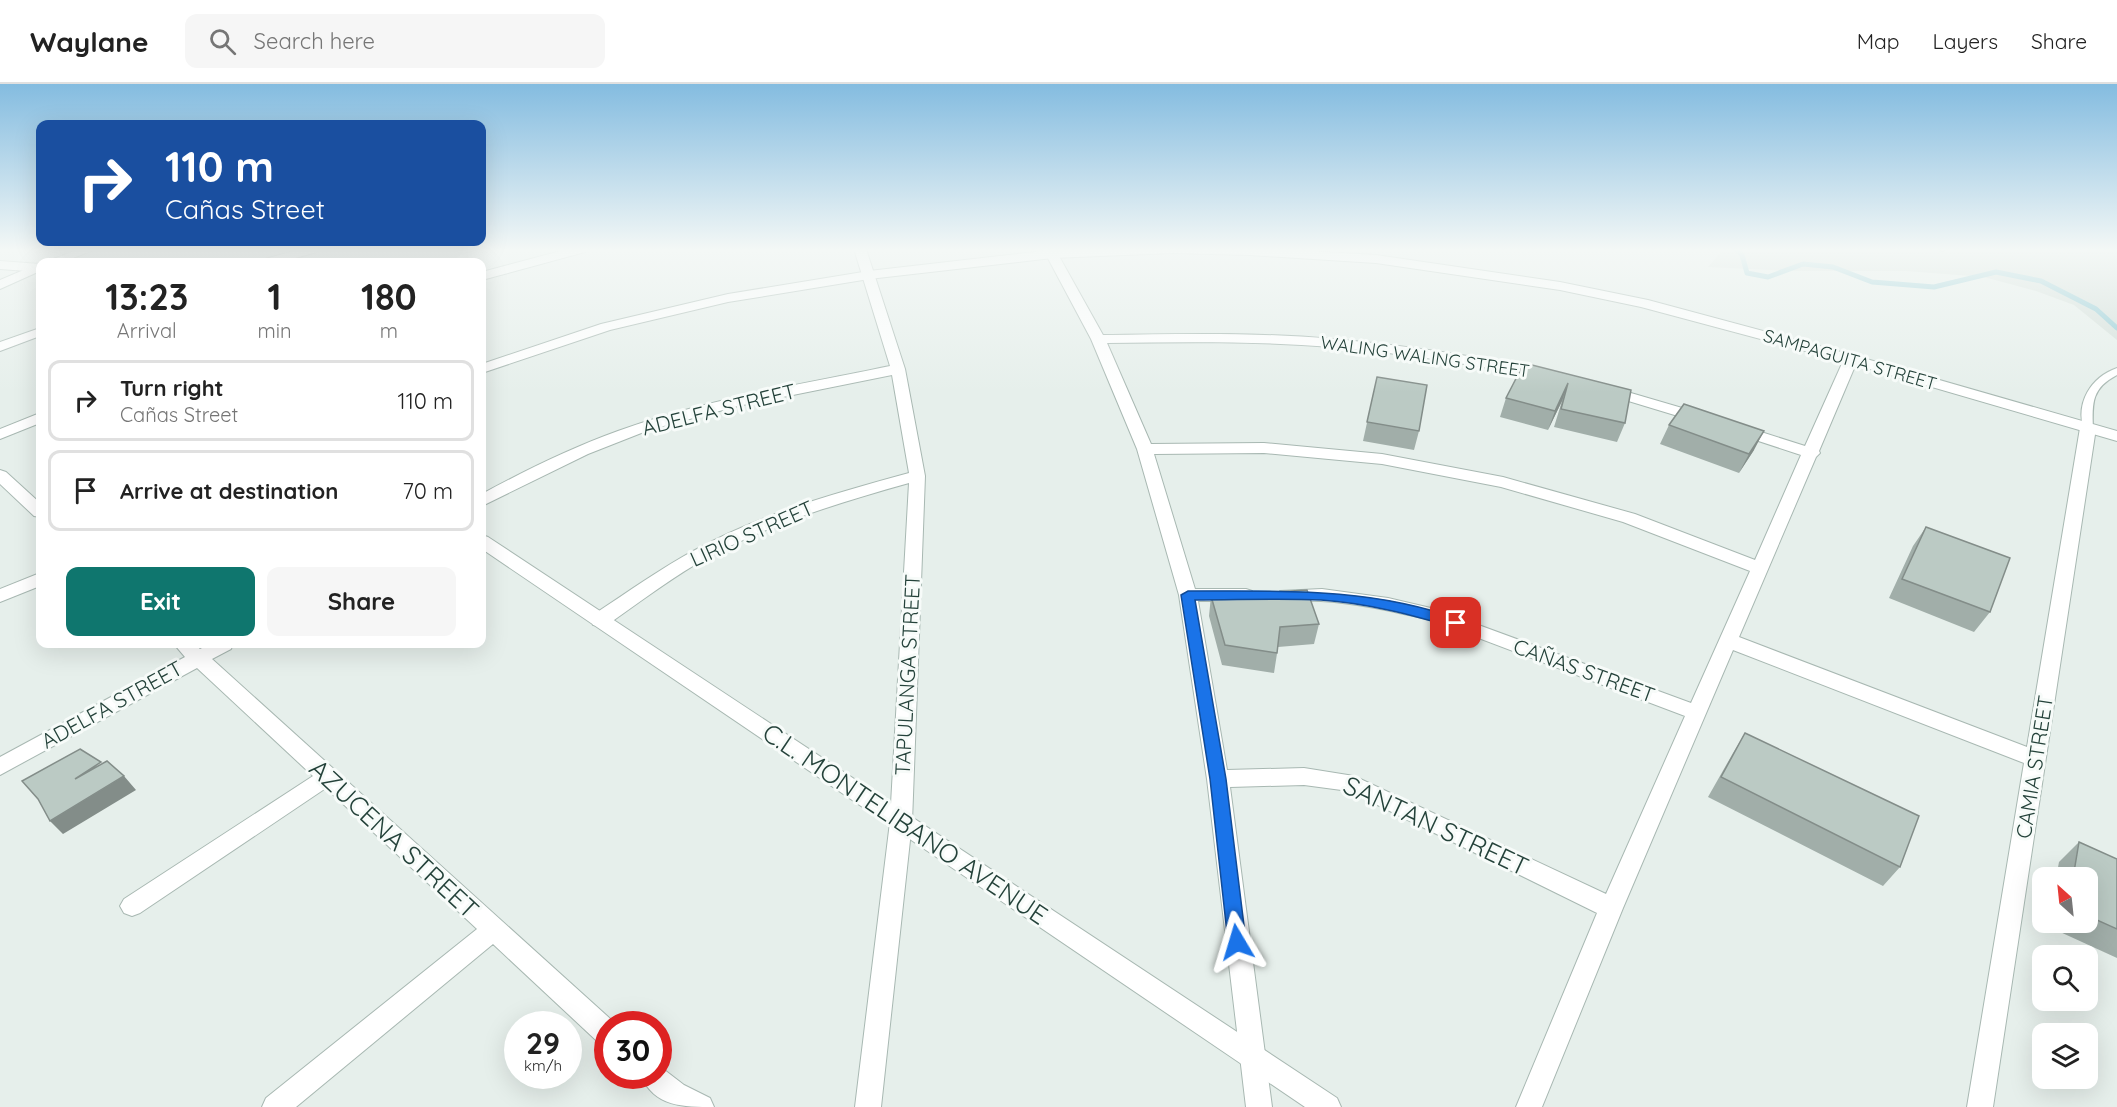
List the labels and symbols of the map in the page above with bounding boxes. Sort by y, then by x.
street label: SAMPAGUITA STREET [1761,324,1939,395]
street label: WALING WALING STREET [1319,330,1531,383]
street label: ADELFA STREET [639,377,798,441]
street label: LIRIO STREET [686,494,817,572]
street label: TAPULANGA STREET [889,574,925,776]
pin [1430,597,1481,648]
street label: CAÑAS STREET [1510,632,1659,708]
street label: ADELFA STREET [36,655,187,754]
street label: CAMIA STREET [2010,694,2058,840]
street label: C.L. MONTELIBANO AVENUE [756,716,1054,931]
street label: AZUCENA STREET [303,752,486,926]
street label: SANTAN STREET [1338,768,1534,883]
north arrow [2032,867,2098,933]
position arrow [1205,910,1269,974]
speed limit sign: 30 [594,1011,672,1089]

